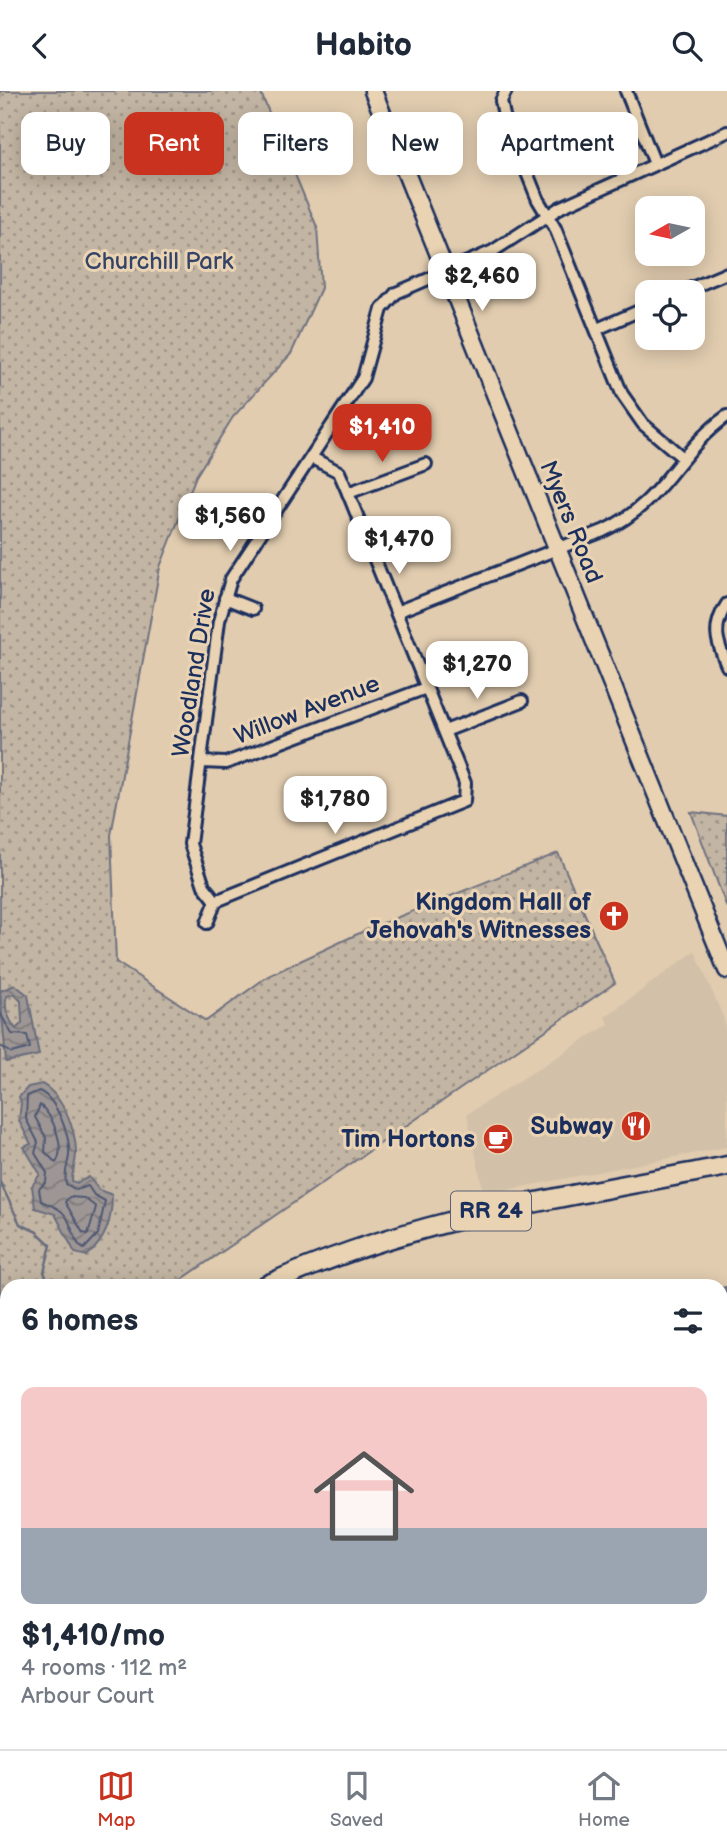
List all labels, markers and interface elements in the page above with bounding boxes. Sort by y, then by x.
text: Habito [315,26,412,65]
icon: back [21,27,59,65]
icon: search [668,27,706,65]
chip: Buy [21,112,110,175]
chip: Rent [124,112,224,175]
chip: Filters [238,112,353,175]
chip: New [367,112,463,175]
chip: Apartment [477,112,638,175]
north arrow [635,196,705,266]
map controls [635,196,705,350]
park label: Churchill Park [85,247,234,276]
pin: $2,460 [425,253,539,313]
text: $2,460 [444,262,520,290]
button: locate [635,280,705,350]
pin: $1,410 [325,405,439,464]
text: $1,410 [348,413,416,441]
street label: Myers Road [533,457,609,587]
pin: $1,560 [173,493,287,553]
text: $1,560 [194,502,266,530]
pin: $1,470 [342,517,456,576]
text: $1,470 [364,525,434,553]
street label: Woodland Drive [166,587,222,759]
pin: $1,270 [420,641,534,701]
text: $1,270 [442,650,512,678]
street label: Willow Avenue [230,669,384,751]
pin: $1,780 [278,777,392,836]
text: $1,780 [300,785,370,813]
place label: Kingdom Hall of Jehovah's Witnesses [367,888,592,945]
church icon: Kingdom Hall of Jehovah's Witnesses [597,899,631,933]
restaurant icon: Subway [619,1109,653,1143]
place label: Subway [531,1112,613,1141]
cafe icon: Tim Hortons [481,1122,515,1156]
place label: Tim Hortons [341,1125,475,1154]
road number: RR 24 [451,1191,531,1231]
icon: filters [669,1302,707,1340]
text: 6 homes [21,1303,138,1339]
icon: home [301,1433,427,1559]
text: $1,410/mo [21,1618,165,1654]
text: 4 rooms · 112 m² [21,1654,187,1682]
text: Arbour Court [21,1682,154,1710]
tab: Map [97,1767,135,1832]
tab: Saved [330,1767,383,1832]
tab: Home [578,1767,630,1832]

